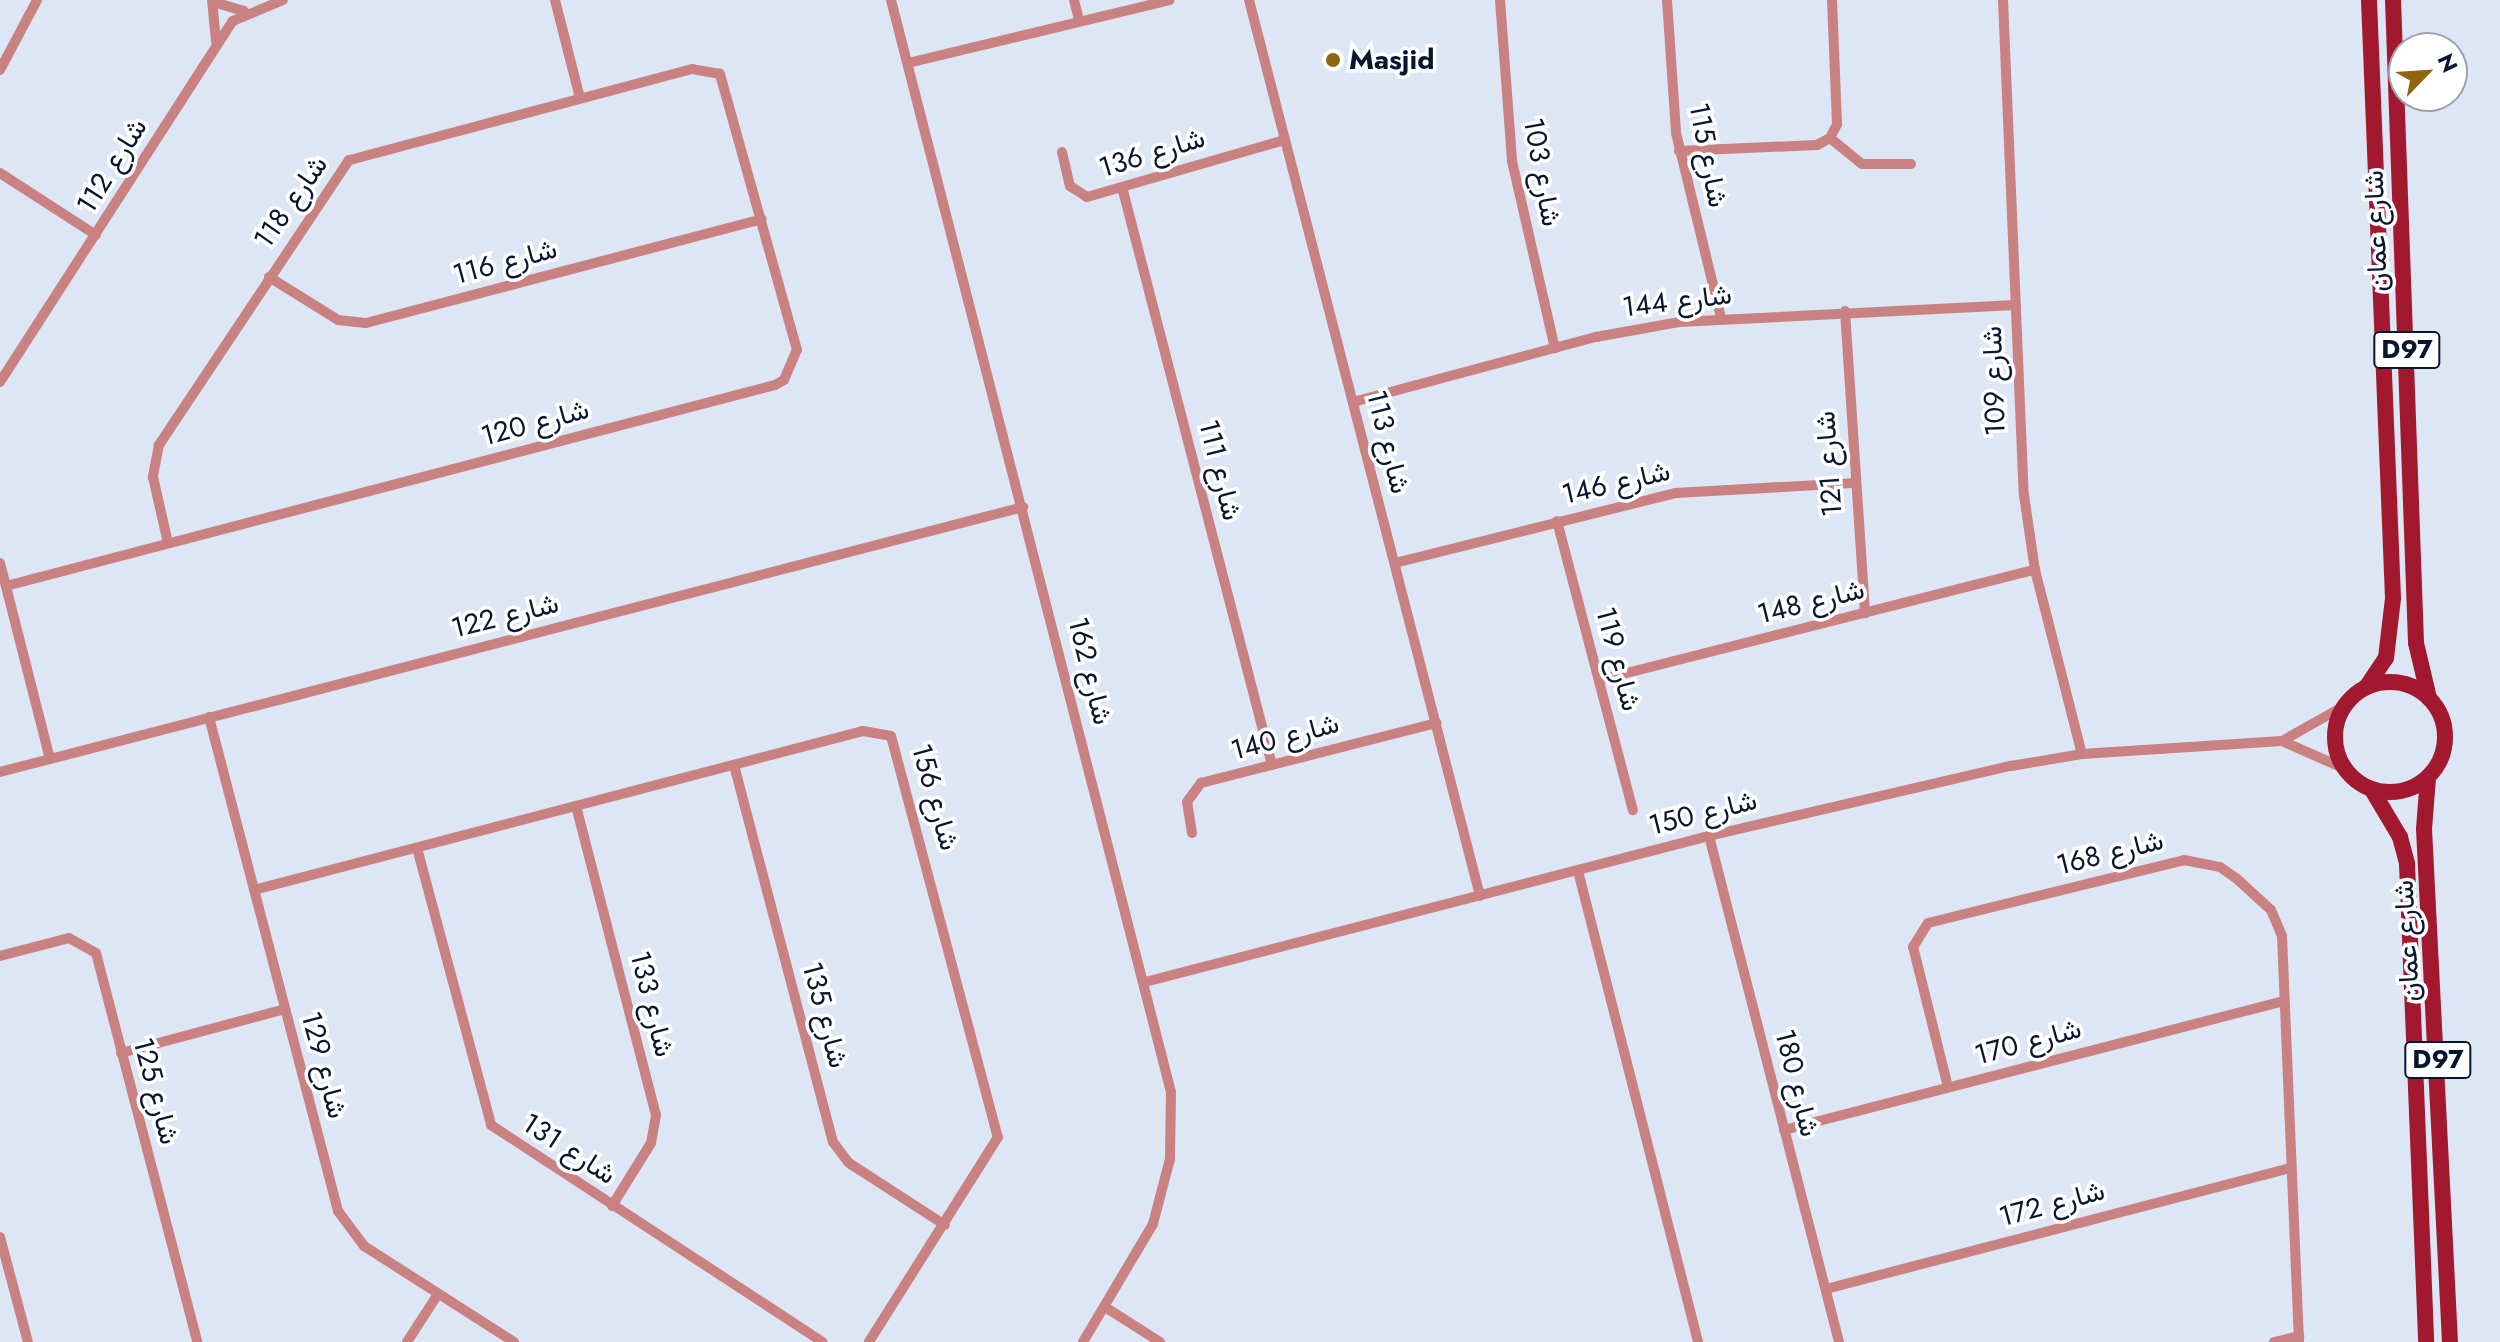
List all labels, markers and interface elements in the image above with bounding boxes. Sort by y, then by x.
north arrow [2388,32,2468,112]
place label: Masjid [1349,43,1434,77]
text: N [2430,48,2466,77]
marker: Masjid [1324,51,1342,69]
street label: شارع 115 [1681,100,1735,210]
street label: شارع 112 [70,112,154,220]
street label: شارع 103 [1516,115,1568,229]
street label: شارع 136 [1095,121,1209,185]
street label: شارع 118 [247,149,335,255]
street label: شارع عمان [2357,170,2395,292]
street label: شارع 116 [449,232,561,292]
street label: شارع 144 [1620,278,1734,324]
street label: شارع 109 [1975,325,2013,437]
road number: D97 [2373,328,2441,372]
street label: شارع 113 [1359,387,1417,497]
street label: شارع 120 [478,393,592,453]
street label: شارع 121 [1809,410,1849,518]
street label: شارع 111 [1191,416,1249,524]
street label: شارع 146 [1559,454,1673,512]
street label: شارع 148 [1754,573,1868,631]
street label: شارع 122 [448,586,562,646]
street label: شارع 119 [1588,603,1648,715]
street label: شارع 162 [1060,614,1120,728]
street label: شارع 140 [1227,706,1343,768]
street label: شارع 156 [904,740,966,854]
street label: شارع 150 [1646,783,1760,843]
street label: شارع 168 [2053,824,2167,882]
street label: شارع عمان [2387,879,2427,1003]
street label: شارع 133 [623,948,681,1060]
street label: شارع 135 [795,958,855,1072]
street label: شارع 129 [294,1008,354,1122]
street label: شارع 170 [1971,1012,2085,1072]
street label: شارع 180 [1767,1026,1827,1140]
street label: شارع 125 [126,1034,186,1148]
road number: D97 [2404,1038,2472,1082]
street label: شارع 131 [516,1106,622,1192]
street label: شارع 172 [1996,1174,2108,1234]

